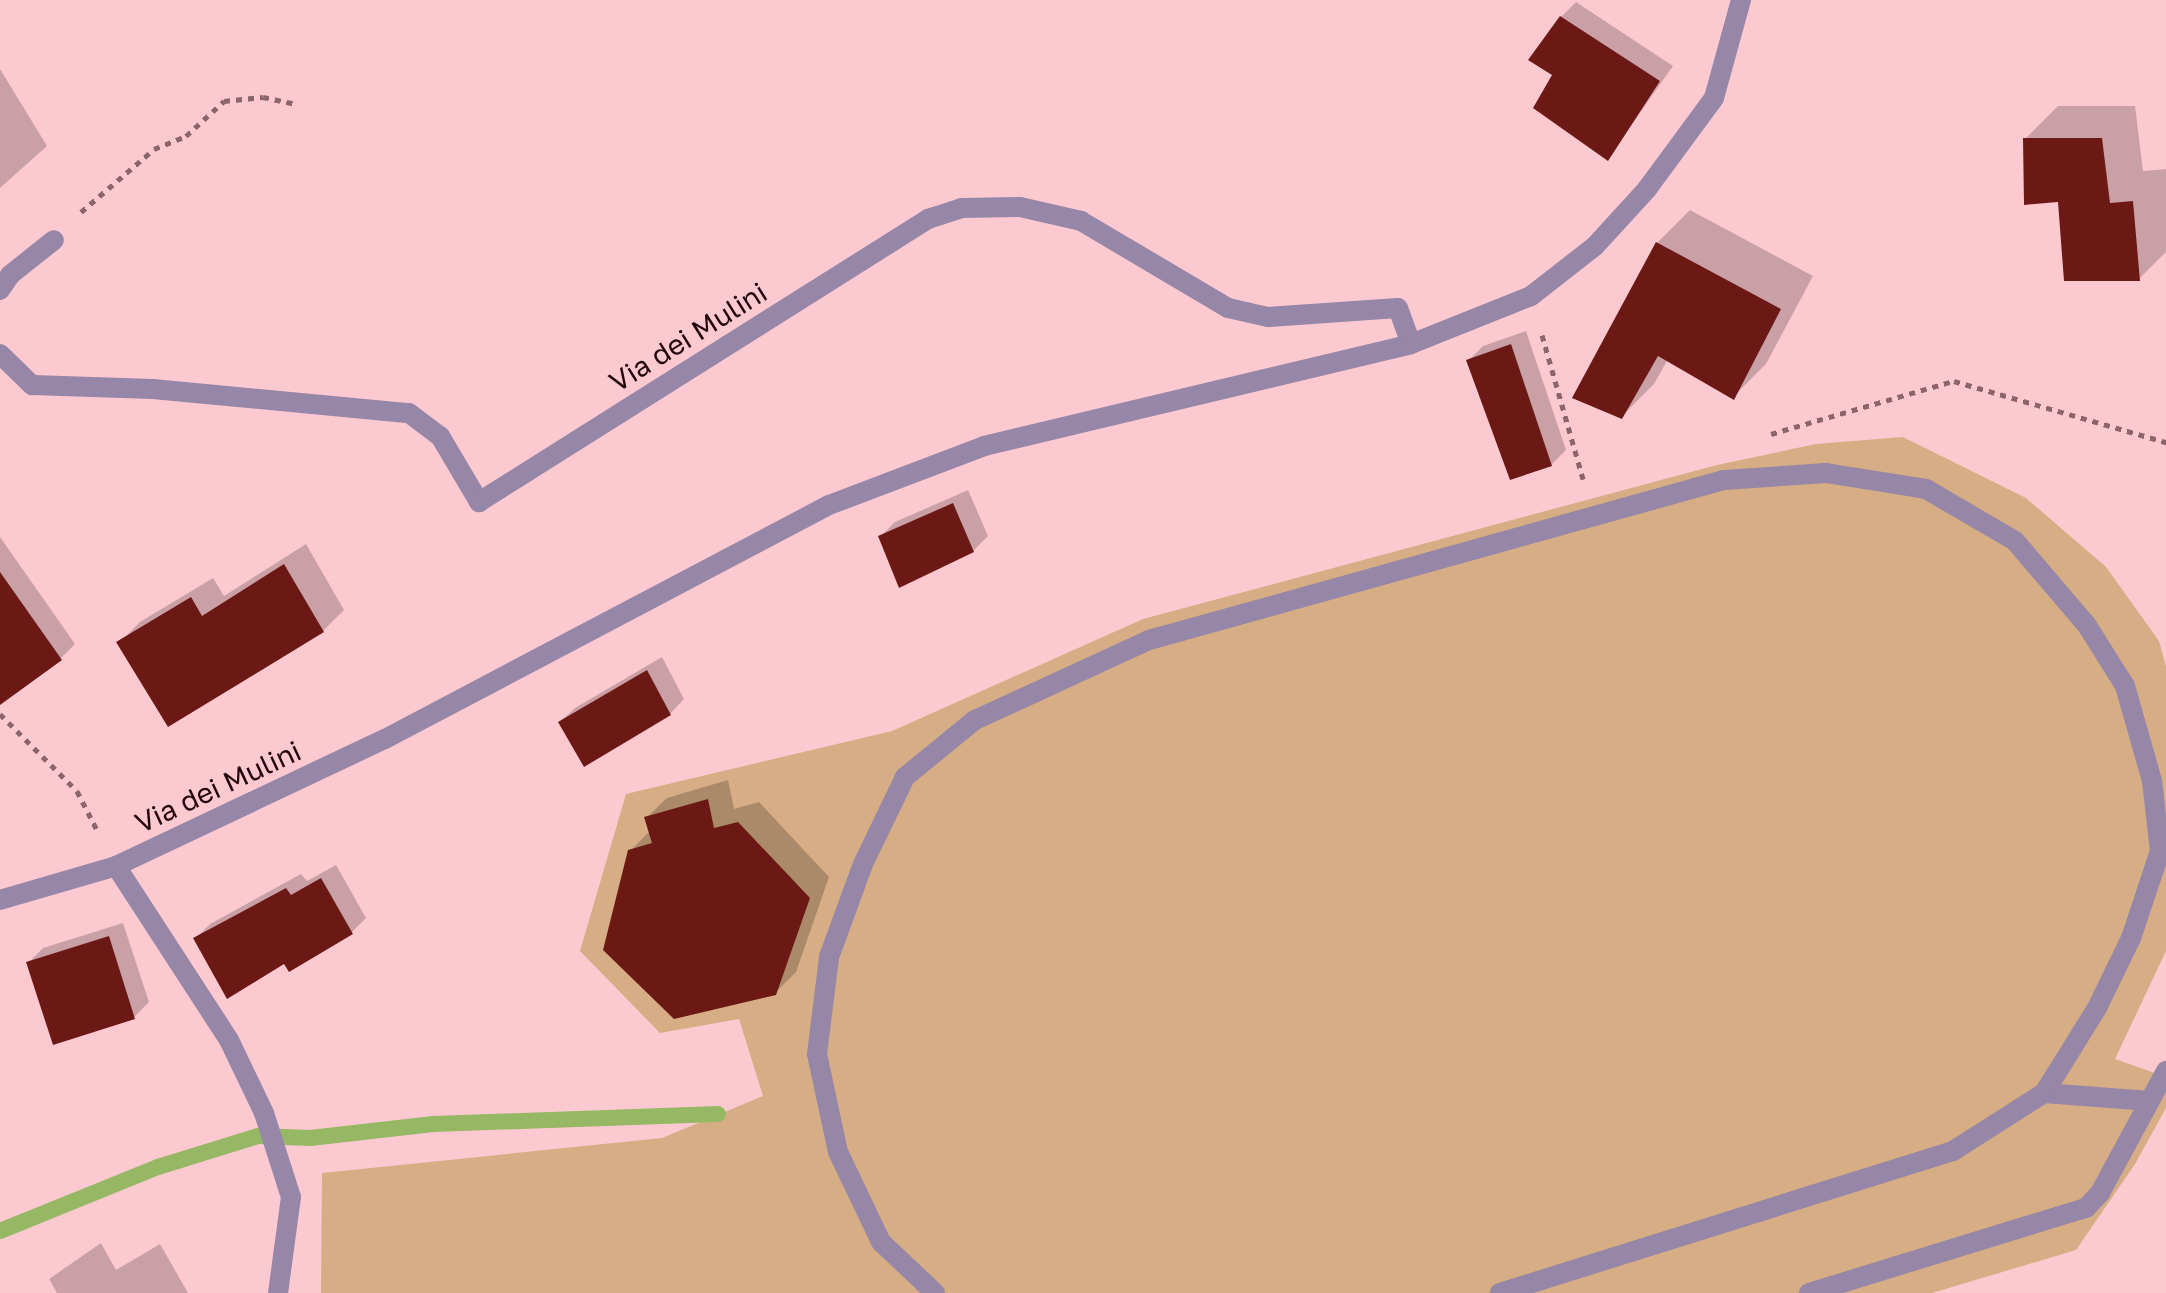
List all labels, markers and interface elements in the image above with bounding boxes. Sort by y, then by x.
street label: Via dei Mulini [603,275,773,399]
street label: Via dei Mulini [130,734,306,840]

